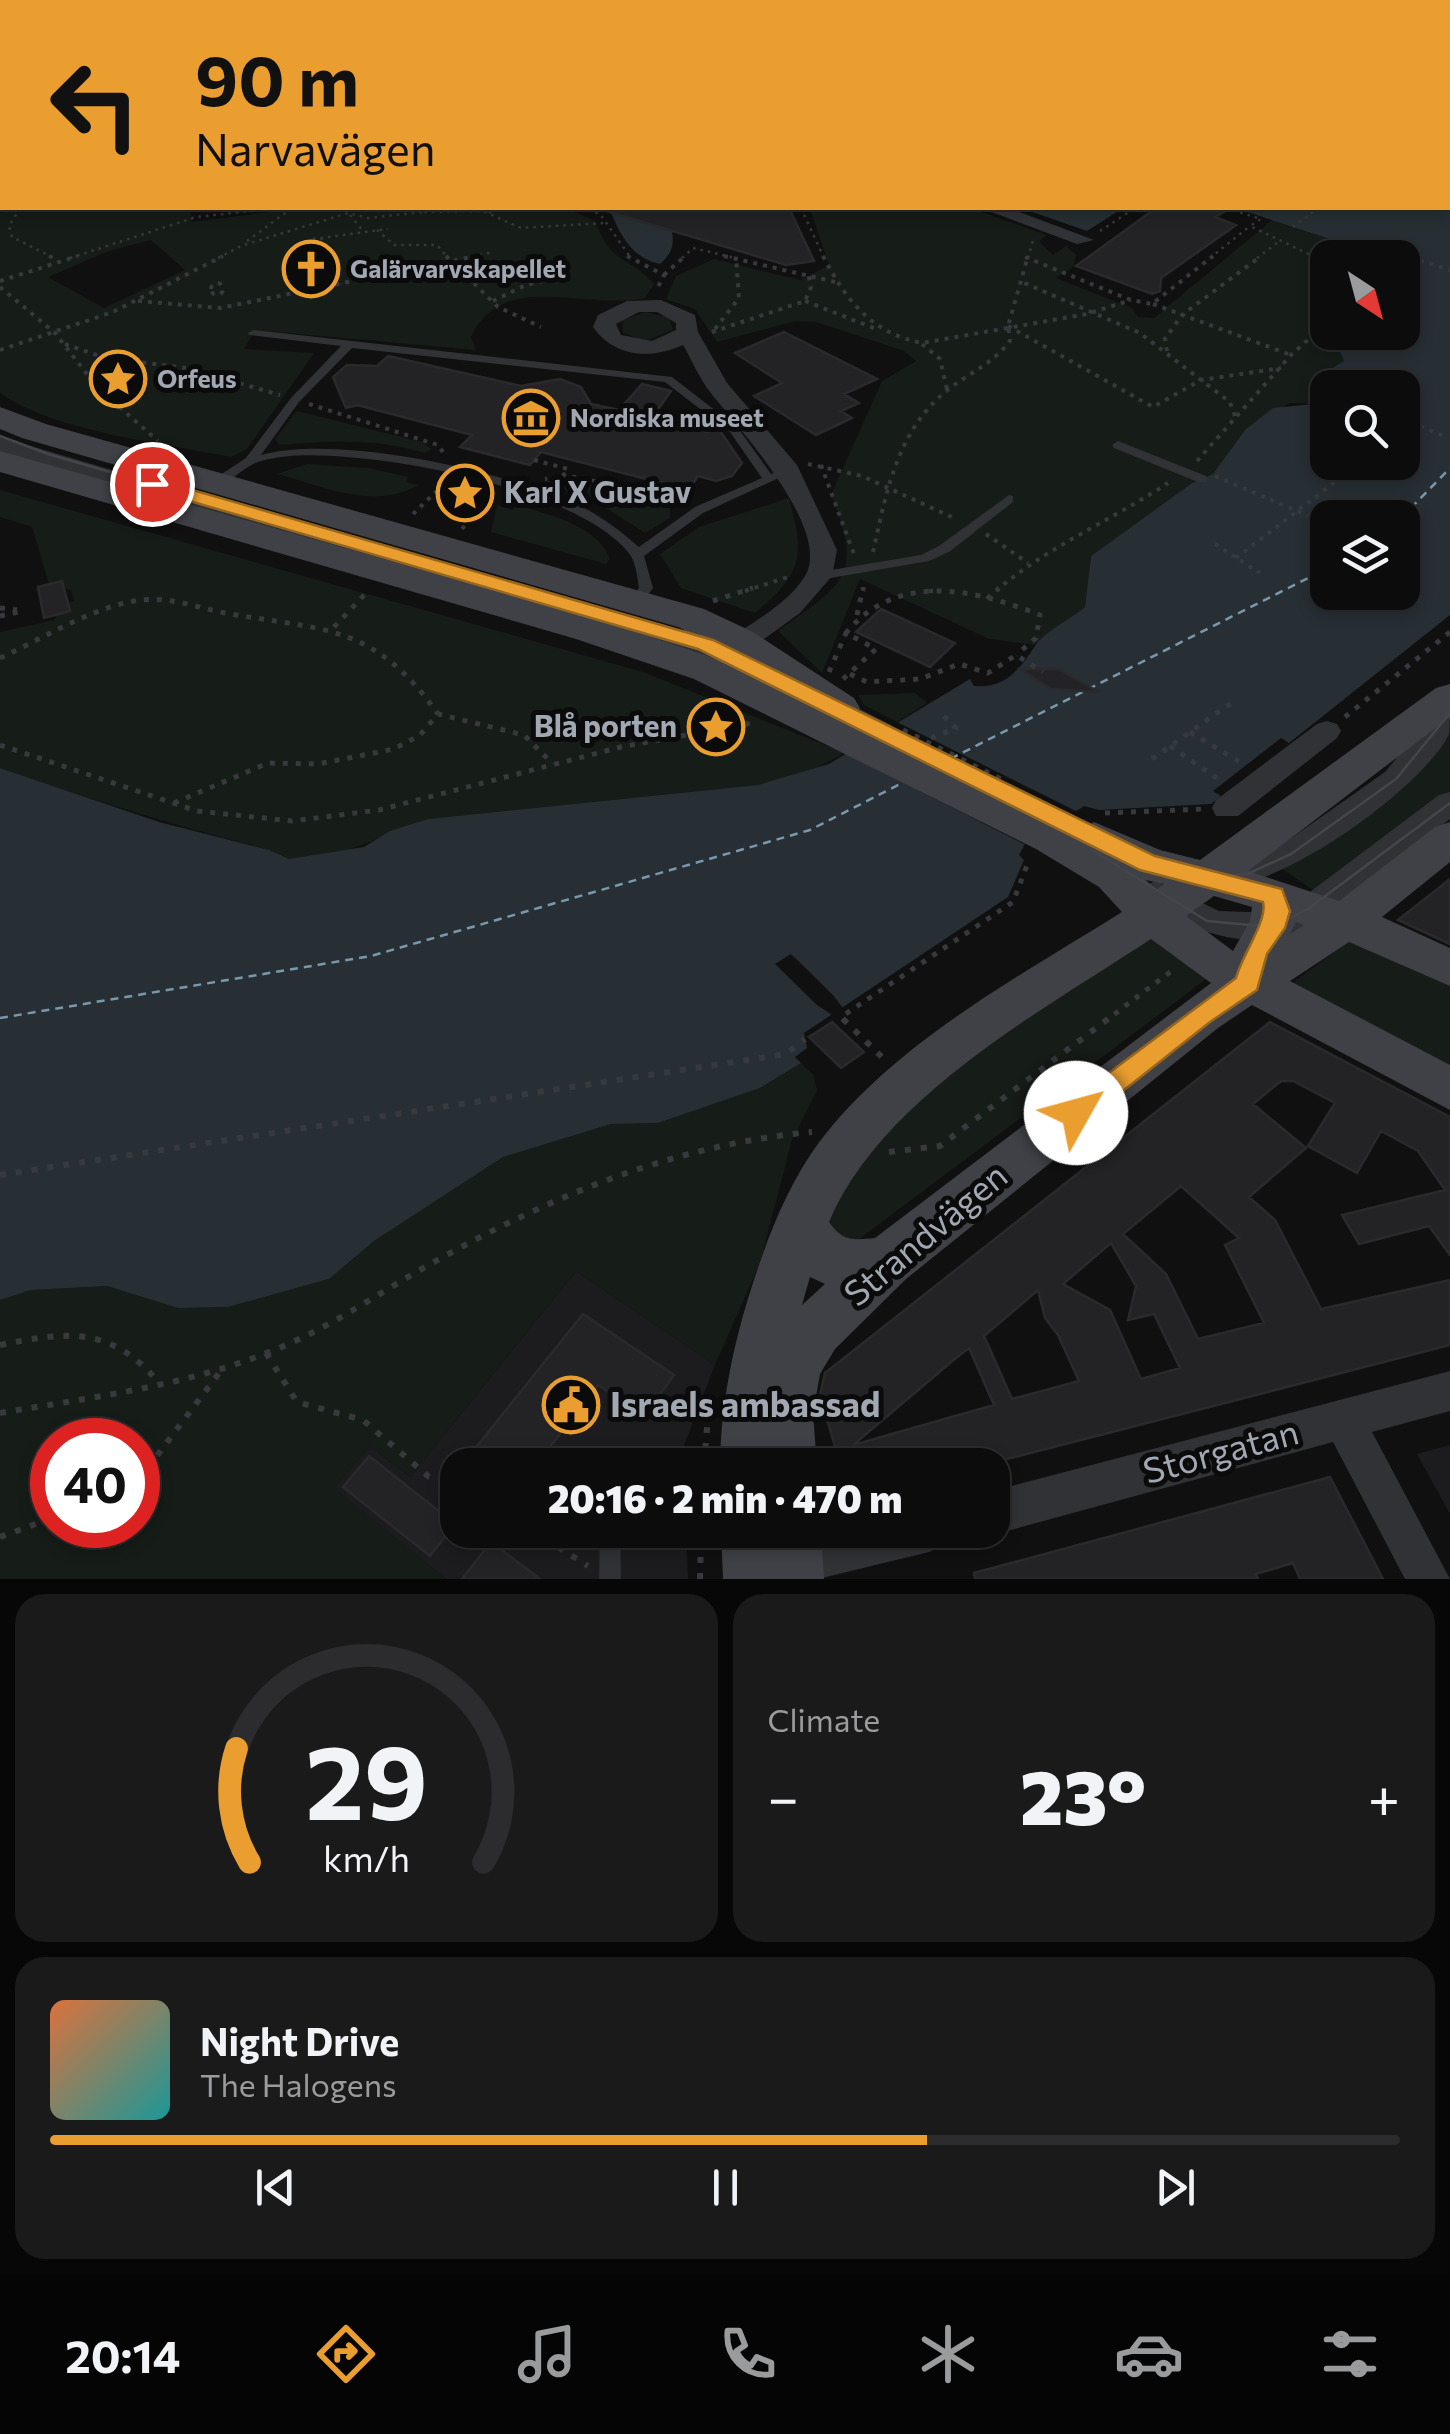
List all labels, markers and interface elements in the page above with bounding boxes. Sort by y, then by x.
text: 90 m [195,35,359,120]
icon: left [30,40,160,170]
text: Narvavägen [195,120,436,175]
church icon: Galärvarvskapellet [281,239,341,299]
north arrow [1310,240,1420,350]
map controls [1310,240,1420,610]
place label: Galärvarvskapellet [350,253,566,283]
place icon: Orfeus [88,349,148,409]
place label: Orfeus [157,363,237,393]
button: search [1310,370,1420,480]
museum icon: Nordiska museet [501,388,561,448]
place label: Nordiska museet [570,402,764,432]
pin [110,442,195,527]
icon: arrive [125,457,180,512]
place icon: Karl X Gustav [435,463,495,523]
place label: Karl X Gustav [504,472,691,509]
button: layers [1310,500,1420,610]
place icon: Blå porten [686,697,746,757]
place label: Blå porten [534,706,677,743]
position arrow [1024,1061,1128,1165]
street label: Strandvägen [834,1152,1015,1314]
public building icon: Israels ambassad [541,1375,601,1435]
place label: Israels ambassad [610,1381,880,1424]
street label: Storgatan [1138,1408,1303,1491]
speed limit sign: 40 [30,1418,160,1548]
text: 20:16 · 2 min · 470 m [548,1474,902,1521]
text: Climate [768,1699,880,1739]
text: 29 [305,1714,428,1841]
text: 23° [1020,1749,1146,1840]
text: − [768,1762,799,1829]
text: + [1368,1762,1400,1829]
text: km/h [323,1836,410,1879]
text: Night Drive [200,2017,399,2064]
text: The Halogens [200,2064,397,2104]
icon: previous [248,2160,303,2215]
icon: pause [698,2160,753,2215]
icon: next [1148,2160,1203,2215]
icon: directions [311,2319,381,2389]
icon: music [512,2319,582,2389]
icon: phone [713,2319,783,2389]
icon: climate [913,2319,983,2389]
icon: car [1114,2319,1184,2389]
icon: filters [1315,2319,1385,2389]
text: 20:14 [65,2327,180,2382]

